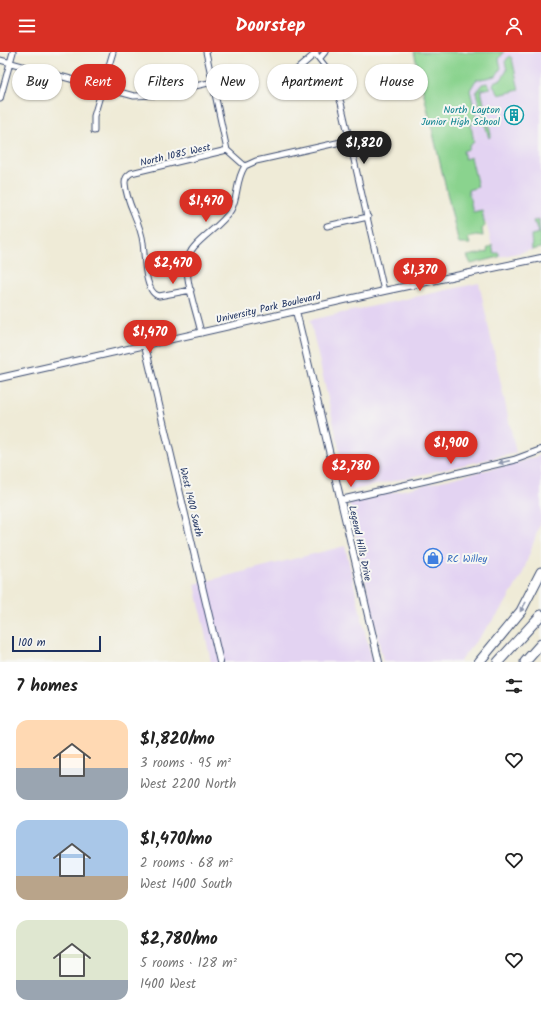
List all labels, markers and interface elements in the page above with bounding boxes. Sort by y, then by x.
text: Doorstep [236,12,305,41]
icon: menu [16,15,38,37]
icon: person [503,15,525,37]
chip: Buy [12,64,62,100]
chip: Rent [70,64,126,100]
chip: Filters [134,64,198,100]
chip: New [206,64,259,100]
chip: Apartment [267,64,357,100]
chip: House [365,64,428,100]
place label: North Layton Junior High School [421,102,501,130]
building icon: North Layton Junior High School [503,104,525,126]
pin: $1,820 [331,131,397,165]
text: $1,820 [346,133,382,154]
street label: North 1085 West [138,139,212,171]
pin: $1,470 [173,189,239,223]
text: $1,470 [189,191,223,212]
pin: $2,470 [140,251,206,285]
text: $2,470 [154,253,192,274]
pin: $1,370 [387,258,453,292]
text: $1,370 [403,260,437,281]
street label: University Park Boulevard [214,288,323,328]
pin: $1,470 [117,320,183,354]
text: $1,470 [133,322,167,343]
pin: $1,900 [418,431,484,465]
text: $1,900 [434,433,468,454]
pin: $2,780 [318,454,384,488]
text: $2,780 [331,456,371,477]
one-way arrow [498,459,510,465]
street label: West 1400 South [175,466,207,539]
street label: Legend Hills Drive [344,504,376,583]
shop icon: RC Willey [422,547,444,569]
place label: RC Willey [447,551,487,567]
one-way arrow [520,601,527,613]
scale bar [12,634,101,653]
text: 100 m [18,634,46,652]
text: 7 homes [16,673,78,700]
icon: filters [503,675,525,697]
text: $1,820/mo [140,726,215,753]
icon: home [48,736,96,784]
icon: heart [503,749,525,771]
text: 3 rooms · 95 m² [140,753,231,774]
text: West 2200 North [140,774,236,795]
text: $1,470/mo [140,826,212,853]
icon: home [48,836,96,884]
icon: heart [503,849,525,871]
text: 2 rooms · 68 m² [140,853,233,874]
text: West 1400 South [140,874,232,895]
text: $2,780/mo [140,926,218,953]
icon: home [48,936,96,984]
icon: heart [503,949,525,971]
text: 5 rooms · 128 m² [140,953,237,974]
text: 1400 West [140,974,196,995]

